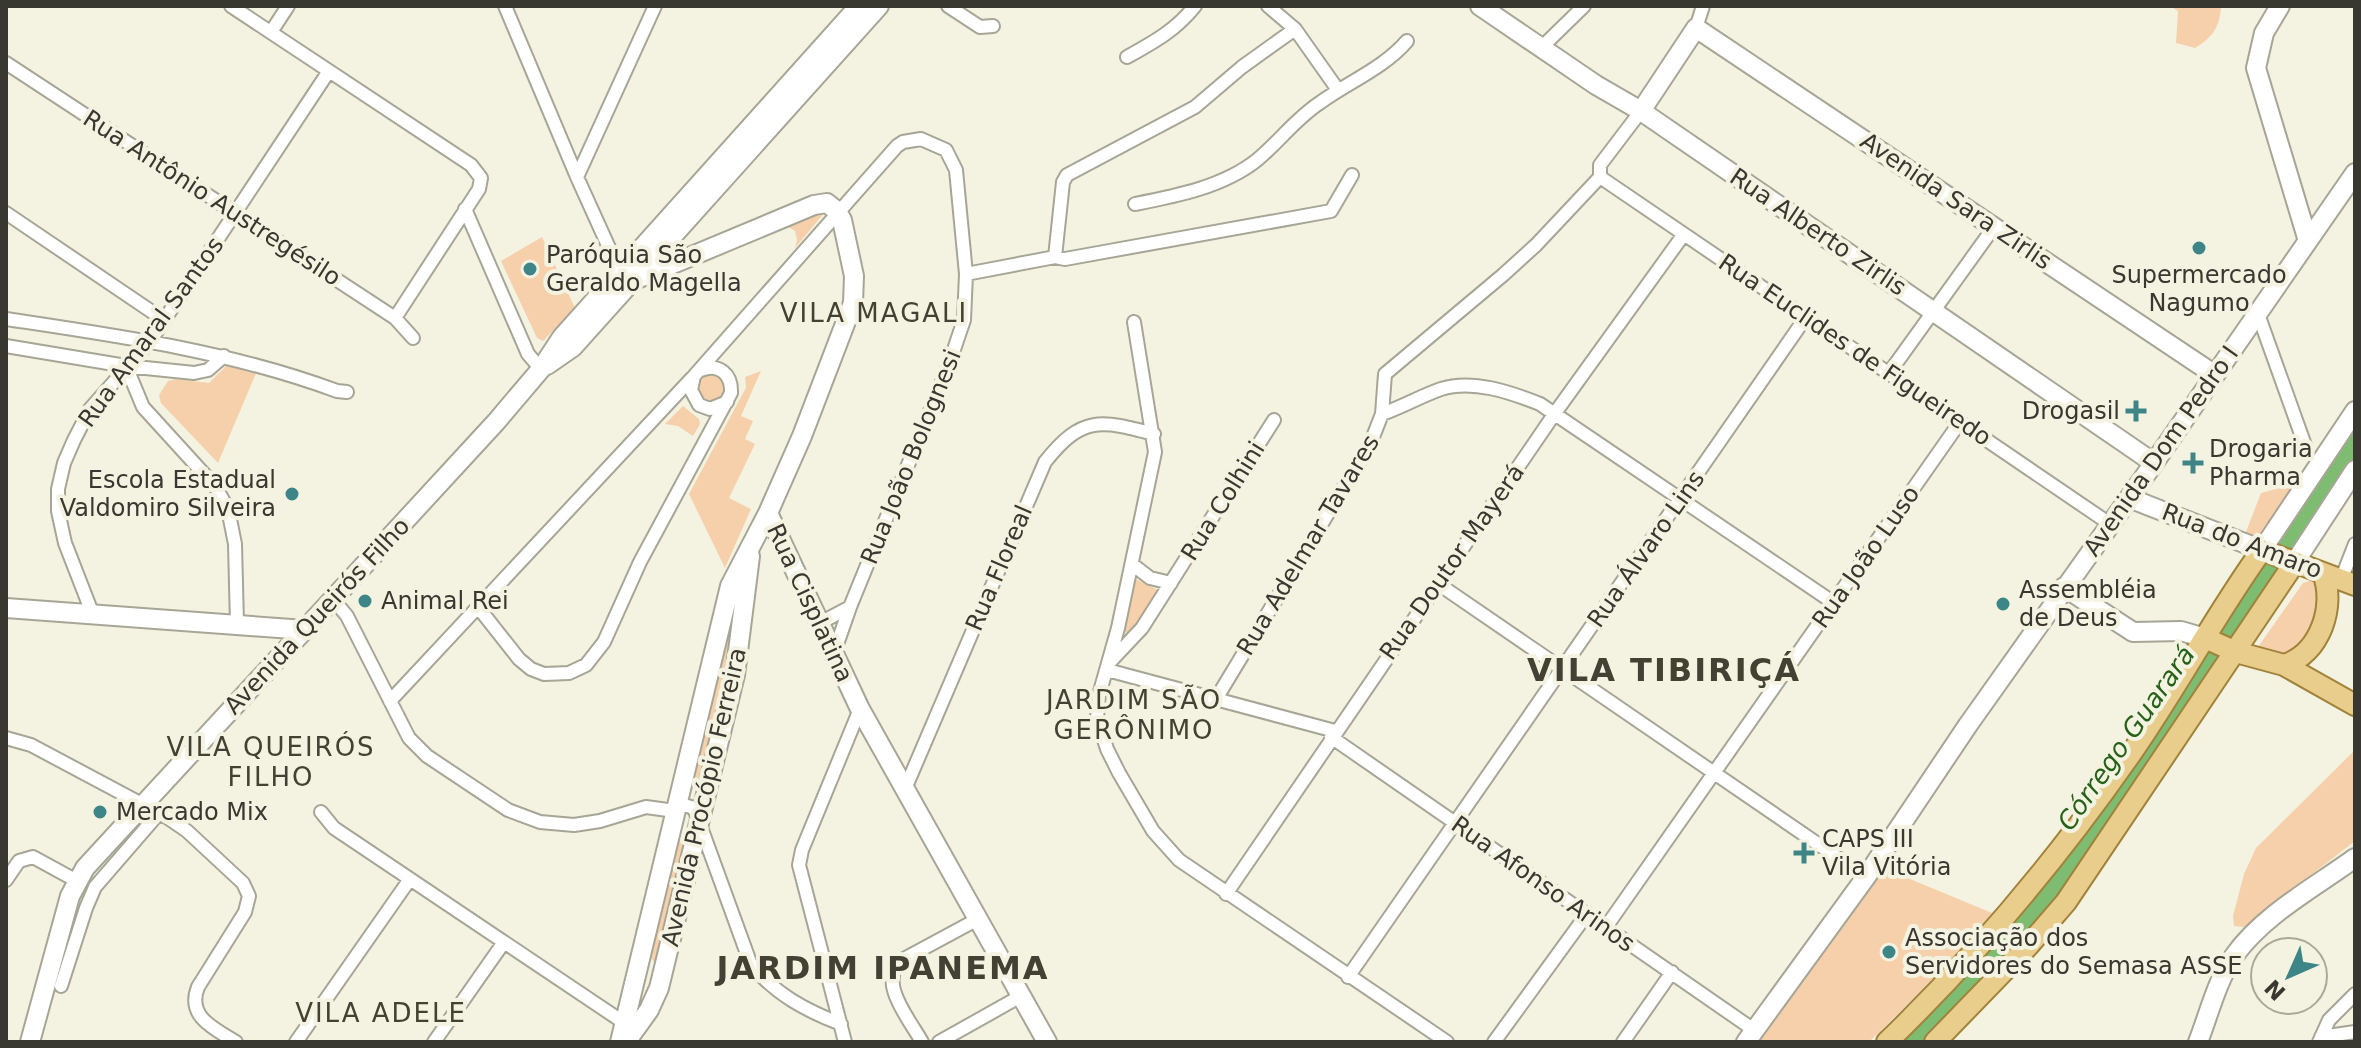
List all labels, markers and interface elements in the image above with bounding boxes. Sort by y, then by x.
street label: Rua Antônio Austregésilo [78,104,346,292]
street label: Avenida Sara Zirlis [1855,127,2057,275]
street label: Rua Alberto Zirlis [1725,163,1911,301]
street label: Rua Amaral Santos [73,231,229,433]
marker: Supermercado Nagumo [2190,239,2208,257]
place label: Paróquia São Geraldo Magella [546,241,742,297]
street label: Rua Euclides de Figueiredo [1714,248,1996,452]
marker: Paróquia São Geraldo Magella [521,260,539,278]
place label: Supermercado Nagumo [2111,261,2287,317]
district label: VILA MAGALI [780,298,968,328]
street label: Avenida Dom Pedro I [2078,341,2244,561]
street label: Rua João Bolognesi [855,346,967,568]
place label: Drogasil [2022,397,2120,425]
marker: Drogasil [2127,402,2145,420]
street label: Rua Adelmar Tavares [1231,430,1385,660]
place label: Drogaria Pharma [2209,435,2313,491]
street label: Rua Colhini [1175,436,1271,566]
marker: Drogaria Pharma [2184,454,2202,472]
street label: Rua Doutor Mayerá [1374,459,1530,665]
street label: Rua Álvaro Lins [1581,465,1710,633]
place label: Escola Estadual Valdomiro Silveira [60,466,276,522]
street label: Rua João Luso [1807,480,1925,634]
marker: Escola Estadual Valdomiro Silveira [283,485,301,503]
street label: Rua do Amaro [2158,498,2326,584]
street label: Rua Floreal [960,501,1038,635]
street label: Avenida Queirós Filho [219,512,415,720]
street label: Rua Cisplatina [761,519,859,687]
place label: Assembléia de Deus [2019,576,2157,632]
place label: Animal Rei [381,587,509,615]
marker: Animal Rei [356,592,374,610]
marker: Assembléia de Deus [1994,595,2012,613]
water label: Córrego Guarará [2051,640,2201,836]
street label: Avenida Procópio Ferreira [656,645,752,949]
district label: VILA TIBIRIÇÁ [1527,651,1801,689]
district label: JARDIM SÃO GERÔNIMO [1044,684,1222,745]
district label: VILA QUEIRÓS FILHO [166,731,376,792]
place label: Mercado Mix [116,798,268,826]
marker: Mercado Mix [91,803,109,821]
street label: Rua Afonso Arinos [1446,810,1640,958]
place label: CAPS III Vila Vitória [1822,825,1951,881]
marker: CAPS III Vila Vitória [1793,842,1815,864]
place label: Associação dos Servidores do Semasa ASSE [1905,924,2242,980]
north arrow [2249,936,2329,1016]
marker: Associação dos Servidores do Semasa ASSE [1880,943,1898,961]
district label: JARDIM IPANEMA [714,949,1050,987]
text: N [2260,974,2291,1005]
district label: VILA ADELE [295,998,467,1028]

